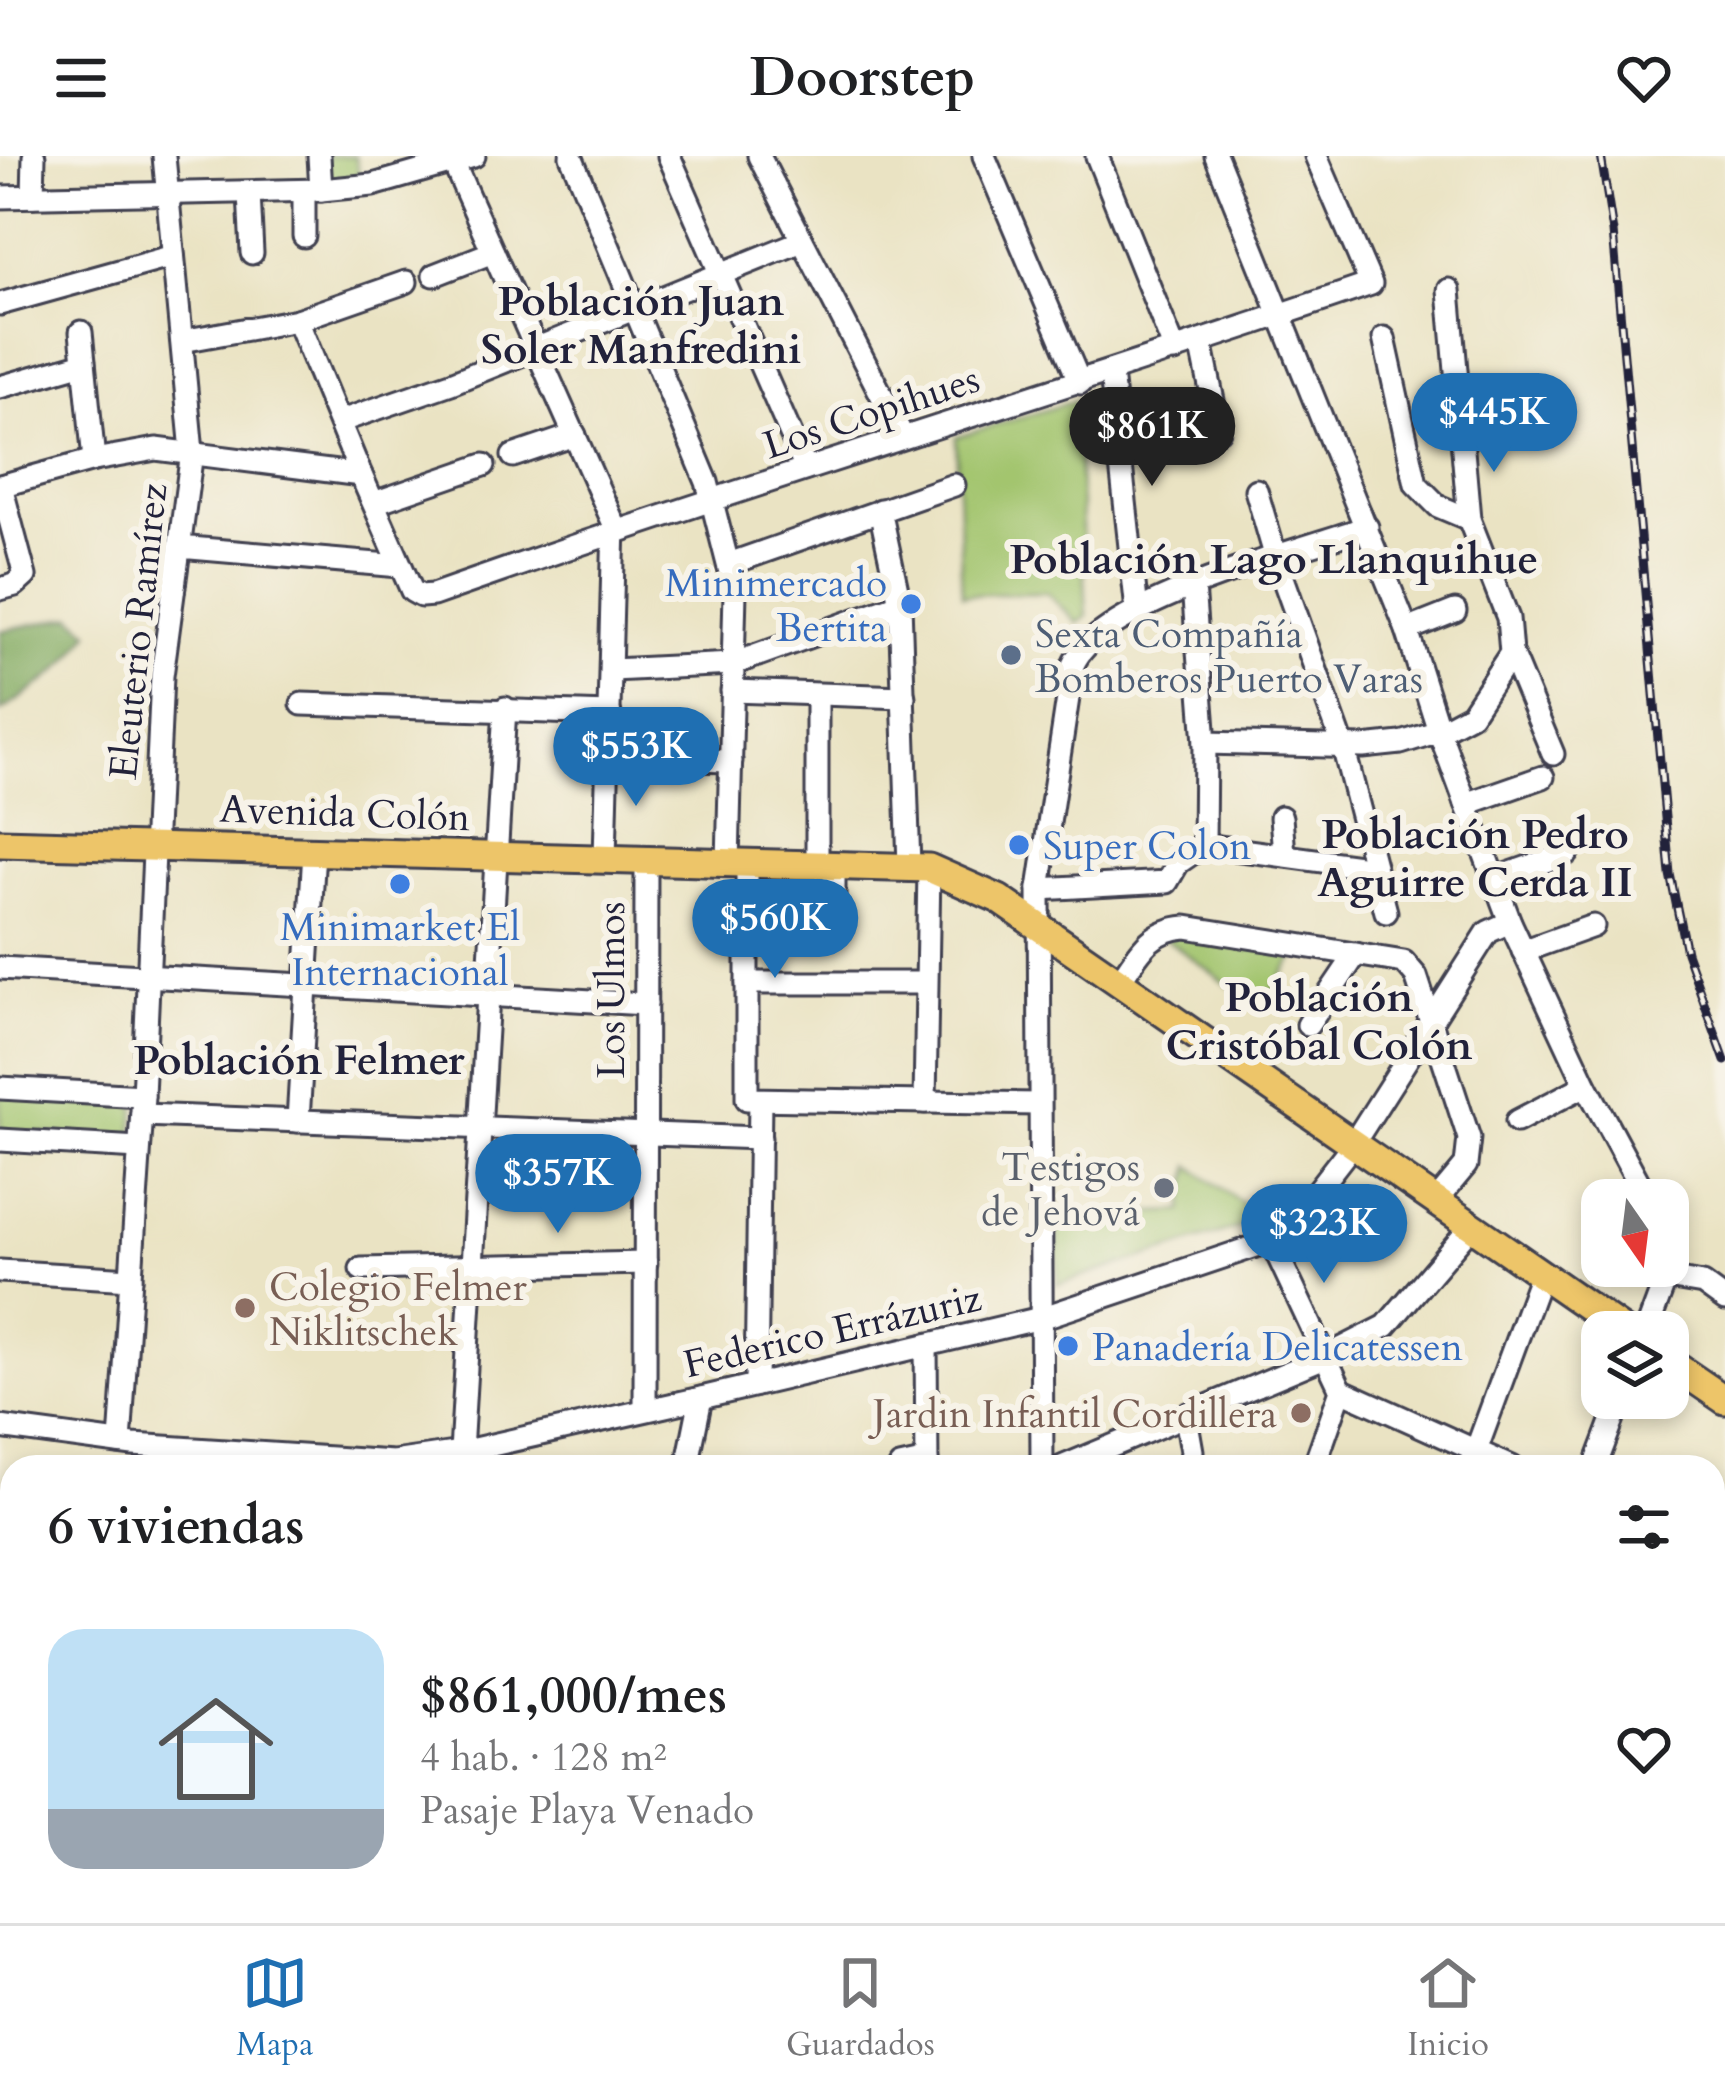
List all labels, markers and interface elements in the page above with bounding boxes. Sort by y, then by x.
text: Doorstep [750,42,975,115]
icon: menu [48,45,114,111]
icon: heart [1611,45,1677,111]
district label: Población Juan Soler Manfredini [481,273,801,378]
street label: Los Copihues [757,353,986,472]
pin: $445K [1410,373,1578,475]
text: $445K [1438,385,1550,438]
pin: $861K [1068,387,1236,489]
text: $861K [1096,399,1208,452]
street label: Eleuterio Ramírez [97,481,180,782]
district label: Población Lago Llanquihue [1010,531,1538,588]
place label: Minimercado Bertita [665,557,887,655]
marker: Minimercado Bertita [898,591,924,617]
place label: Sexta Compañía Bomberos Puerto Varas [1035,608,1423,706]
marker: Sexta Compañía Bomberos Puerto Varas [998,642,1024,668]
pin: $553K [552,707,720,809]
text: $553K [580,719,692,772]
street label: Avenida Colón [219,783,471,844]
district label: Población Pedro Aguirre Cerda II [1317,806,1633,911]
place label: Super Colon [1043,820,1251,873]
marker: Super Colon [1006,832,1032,858]
marker: Minimarket El Internacional [387,871,413,897]
pin: $560K [691,879,859,981]
text: $560K [719,891,831,944]
place label: Minimarket El Internacional [280,901,520,999]
street label: Los Ulmos [585,901,638,1079]
district label: Población Cristóbal Colón [1165,969,1473,1074]
district label: Población Felmer [133,1032,465,1089]
pin: $357K [474,1134,642,1236]
place label: Testigos de Jehová [981,1141,1140,1239]
text: $357K [502,1146,614,1199]
marker: Testigos de Jehová [1151,1175,1177,1201]
north arrow [1581,1179,1689,1287]
map controls [1581,1179,1689,1419]
pin: $323K [1240,1184,1408,1286]
text: $323K [1268,1196,1380,1249]
place label: Colegio Felmer Niklitschek [269,1261,527,1359]
street label: Federico Errázuriz [678,1271,986,1391]
marker: Colegio Felmer Niklitschek [232,1295,258,1321]
button: layers [1581,1311,1689,1419]
place label: Panadería Delicatessen [1092,1321,1463,1374]
marker: Panadería Delicatessen [1055,1333,1081,1359]
place label: Jardin Infantil Cordillera [868,1388,1277,1441]
marker: Jardin Infantil Cordillera [1288,1400,1314,1426]
text: 6 viviendas [48,1492,304,1562]
icon: filters [1611,1494,1677,1560]
text: $861,000/mes [420,1661,727,1731]
icon: home [144,1677,288,1821]
icon: heart [1611,1716,1677,1782]
text: 4 hab. · 128 m² [420,1731,667,1784]
text: Pasaje Playa Venado [420,1784,754,1837]
tab: Mapa [236,1950,313,2067]
tab: Guardados [786,1950,935,2067]
tab: Inicio [1407,1950,1489,2067]

